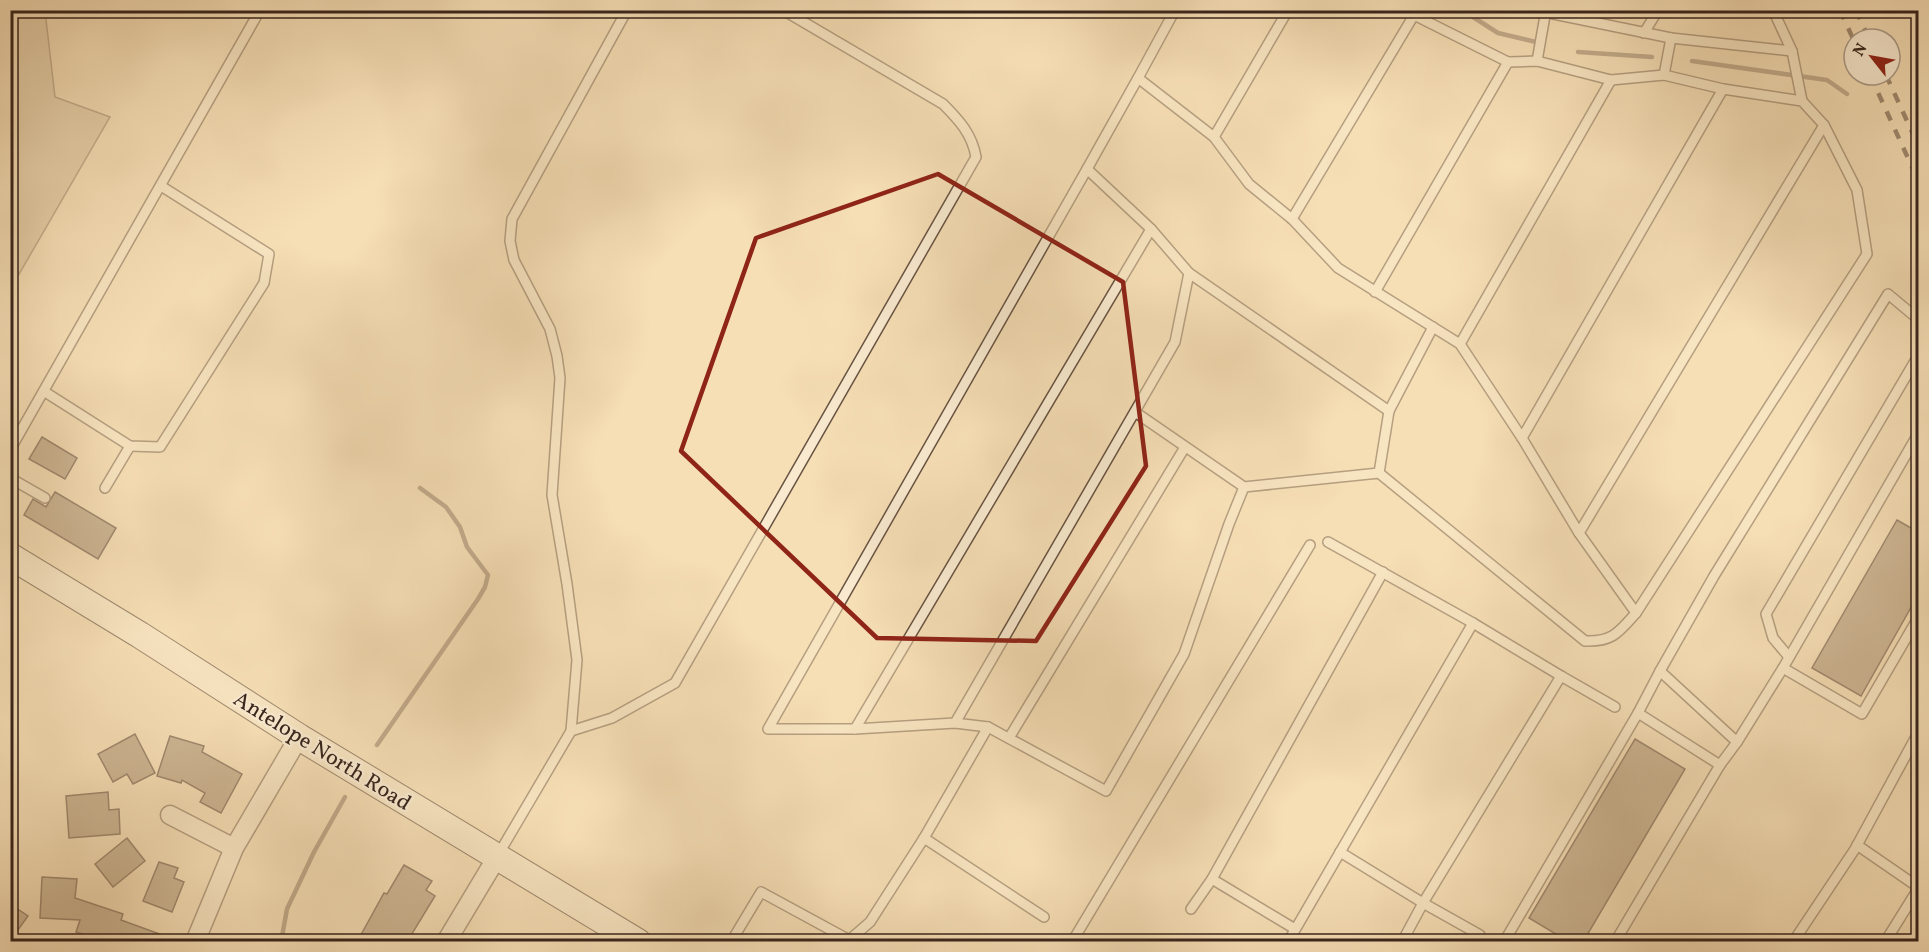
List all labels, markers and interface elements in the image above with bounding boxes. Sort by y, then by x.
north arrow [1842,27,1902,87]
text: N [1848,39,1873,61]
street label: Antelope North Road [227,685,417,819]

